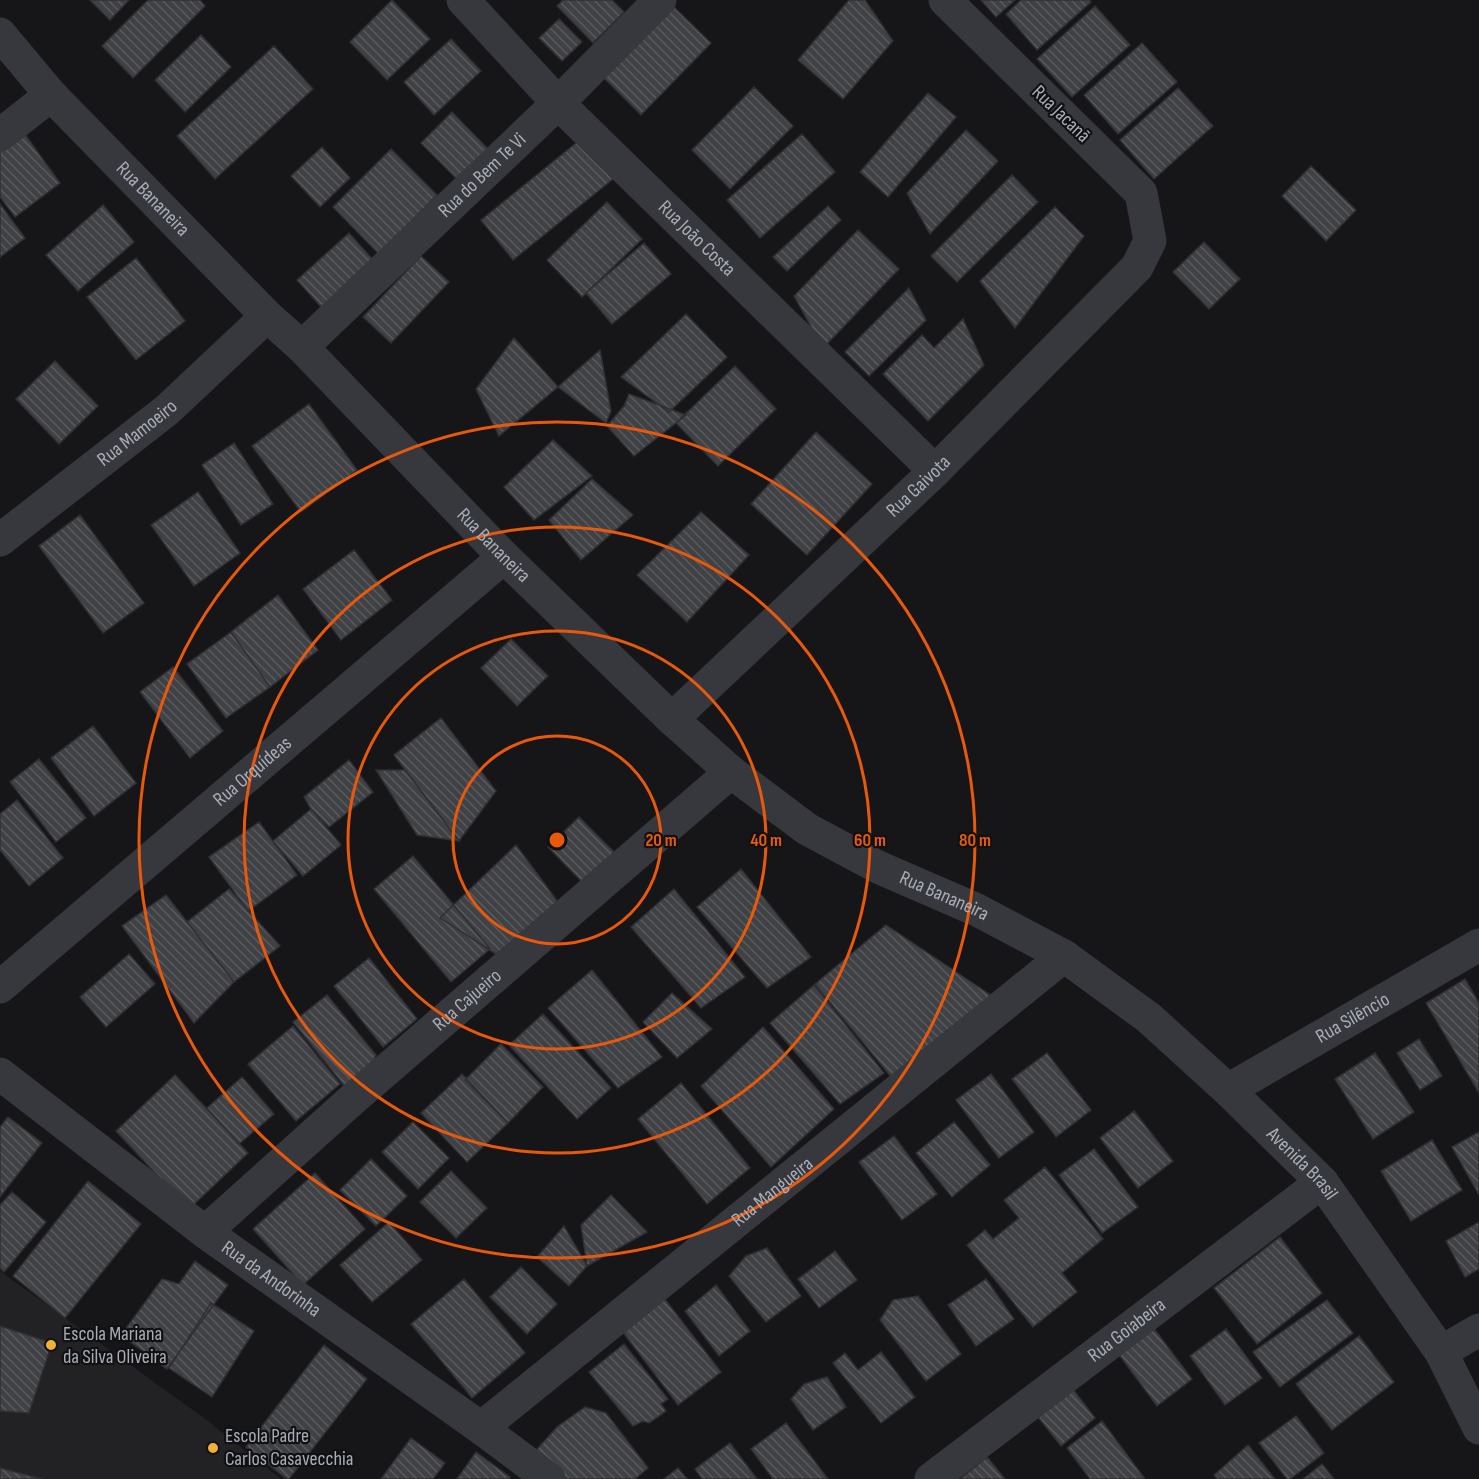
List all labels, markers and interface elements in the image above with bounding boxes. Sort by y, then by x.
street label: Rua Jacanã [1027,80,1095,148]
street label: Rua do Bem Te Vi [433,128,531,223]
street label: Rua Bananeira [111,157,194,241]
street label: Rua João Costa [653,195,740,282]
street label: Rua Mamoeiro [93,395,182,472]
street label: Rua Gaivota [882,450,956,522]
street label: Rua Bananeira [452,503,535,588]
street label: Rua Orquídeas [208,731,297,812]
centre of rings [547,830,567,850]
text: 20 m [645,830,677,851]
text: 40 m [750,830,782,851]
text: 60 m [854,830,886,851]
text: 80 m [959,830,991,851]
street label: Rua Bananeira [896,866,993,926]
street label: Rua Cajueiro [428,964,506,1036]
street label: Rua Silêncio [1312,987,1394,1049]
street label: Avenida Brasil [1261,1122,1343,1205]
street label: Rua Mangueira [727,1152,818,1232]
street label: Rua da Andorinha [217,1236,326,1322]
street label: Rua Goiabeira [1083,1293,1171,1367]
place label: Escola Mariana da Silva Oliveira [63,1322,167,1369]
marker: Escola Mariana da Silva Oliveira [44,1338,58,1352]
place label: Escola Padre Carlos Casavecchia [225,1424,353,1471]
marker: Escola Padre Carlos Casavecchia [206,1441,220,1455]

